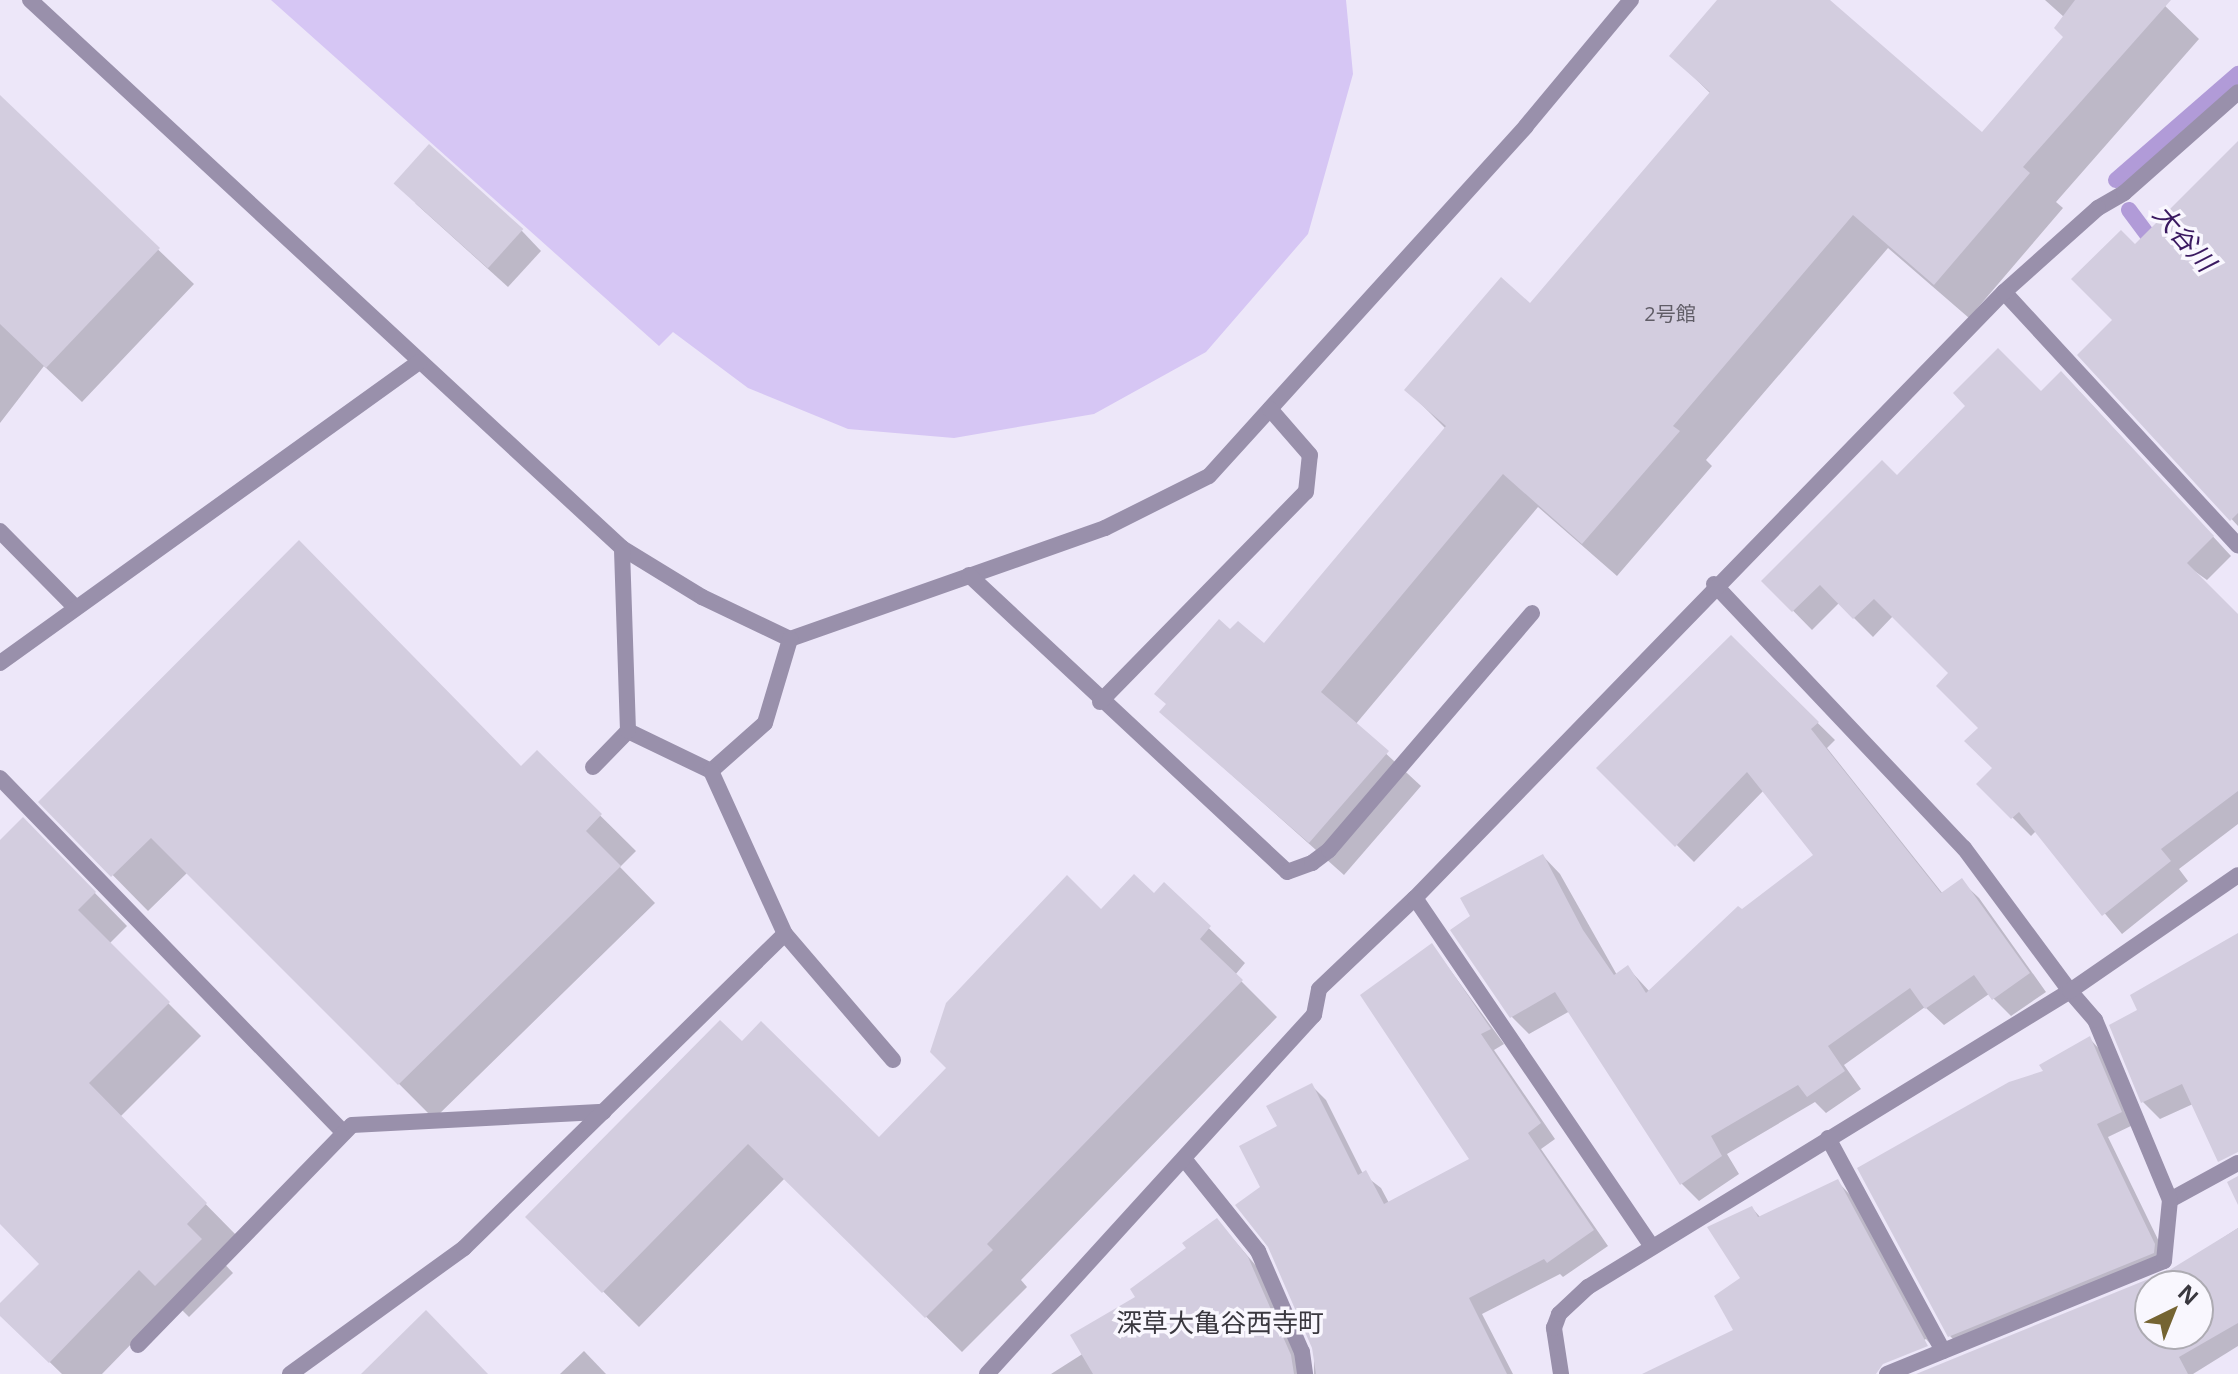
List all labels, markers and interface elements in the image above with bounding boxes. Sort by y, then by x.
water label: 大谷川 [2147,198,2221,278]
house number: 2号館 [1644,301,1696,325]
north arrow [2134,1270,2214,1350]
text: N [2172,1277,2206,1311]
district label: 深草大亀谷西寺町 [1116,1307,1324,1339]

